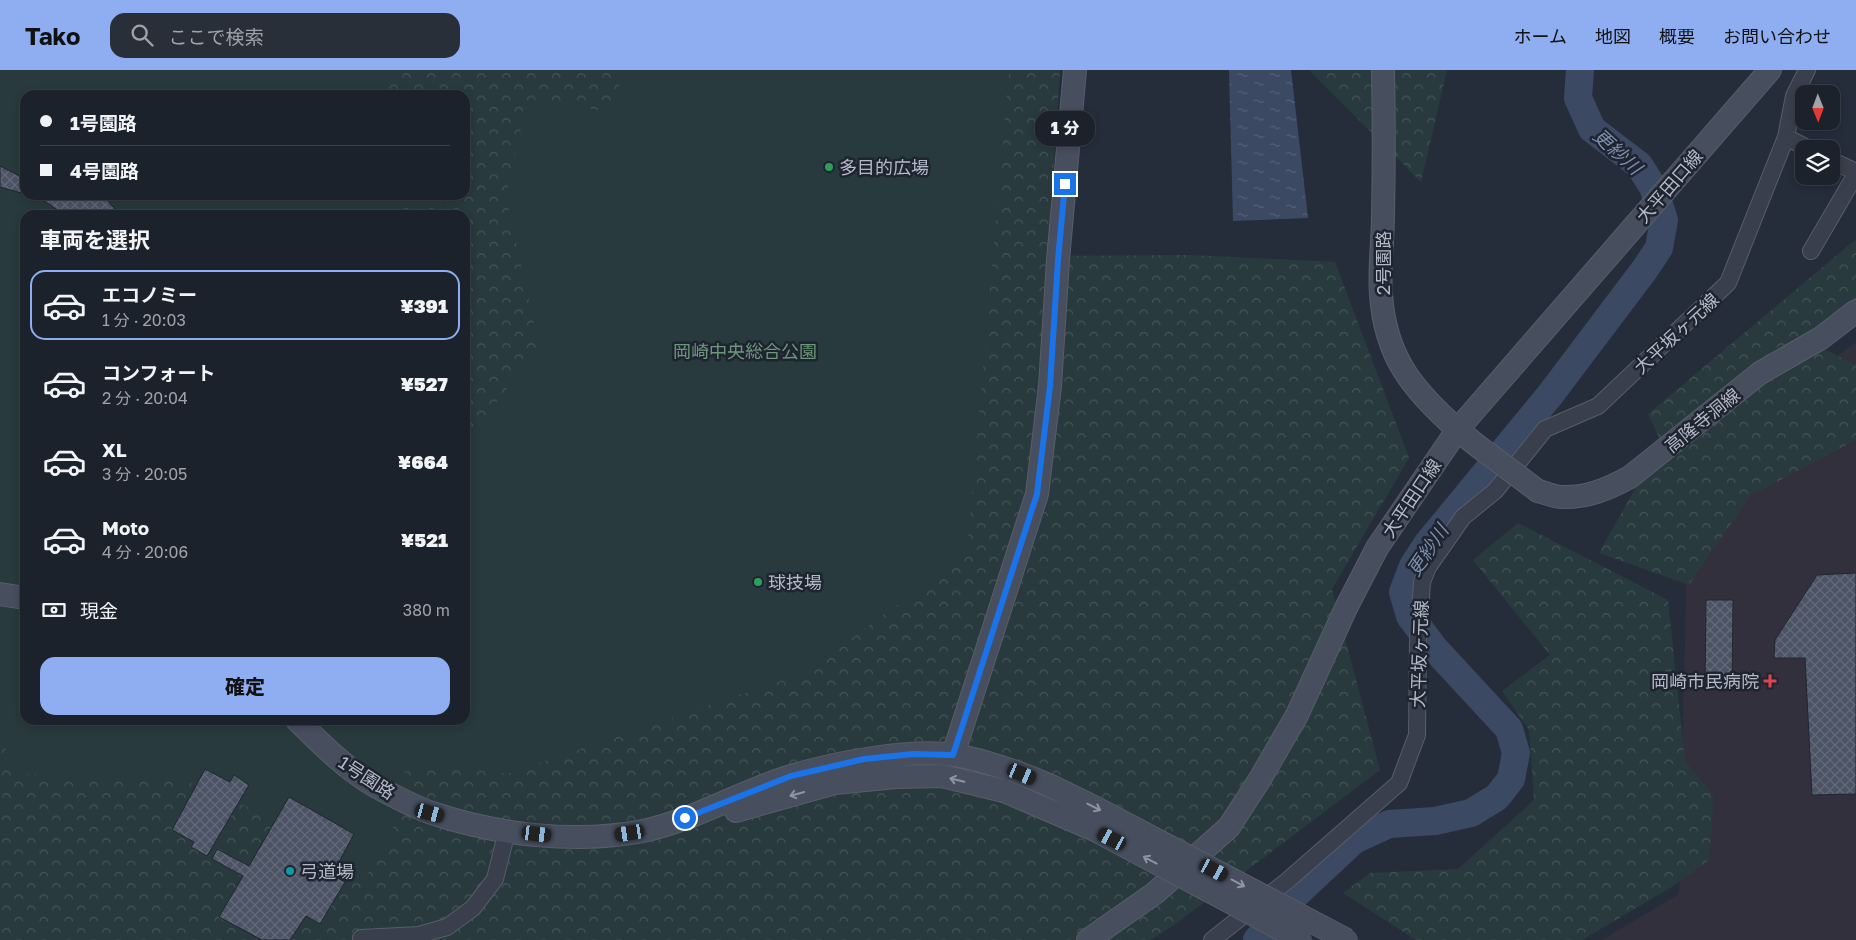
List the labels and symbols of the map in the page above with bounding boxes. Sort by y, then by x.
north arrow [1795,85,1840,130]
callout: 1 分 [1035,112,1095,146]
water label: 更紗川 [1589,123,1648,180]
street label: 大平田口線 [1631,145,1707,227]
place label: 多目的広場 [839,156,929,178]
marker: 多目的広場 [823,161,835,173]
route end [1054,173,1076,195]
street label: 2号園路 [1372,231,1394,295]
street label: 大平坂ヶ元線 [1629,288,1723,378]
park label: 岡崎中央総合公園 [673,340,817,362]
street label: 高隆寺洞線 [1660,383,1744,457]
street label: 大平田口線 [1377,455,1445,541]
water label: 更紗川 [1402,518,1454,580]
place label: 球技場 [768,571,822,593]
marker: 球技場 [752,576,764,588]
street label: 大平坂ヶ元線 [1406,600,1432,708]
place label: 岡崎市民病院 [1651,670,1759,692]
marker: 岡崎市民病院 [1763,674,1777,688]
street label: 1号園路 [335,751,399,803]
car [1005,761,1038,787]
one-way arrow [949,775,965,784]
one-way arrow [789,790,805,800]
car [413,802,446,824]
one-way arrow [1087,802,1102,812]
route start [674,807,696,829]
car [614,823,645,843]
car [521,825,552,843]
car [1095,825,1128,853]
one-way arrow [1143,854,1158,864]
car [1197,856,1230,884]
place label: 弓道場 [300,860,354,882]
marker: 弓道場 [284,865,296,877]
one-way arrow [1231,878,1246,888]

